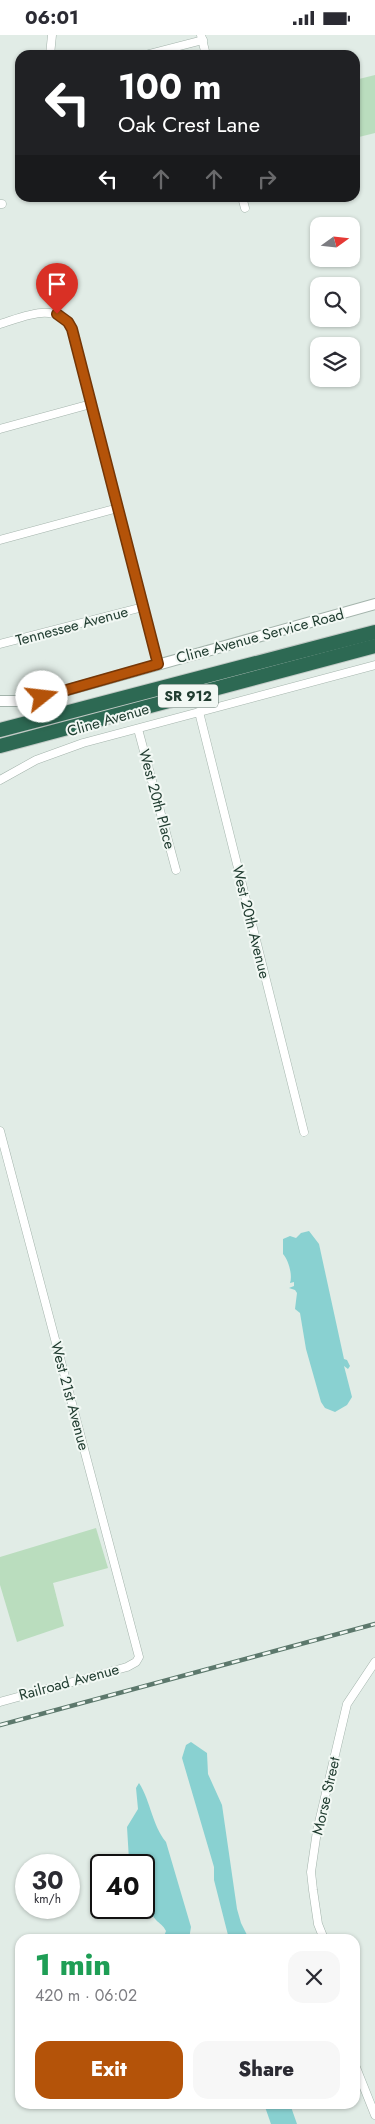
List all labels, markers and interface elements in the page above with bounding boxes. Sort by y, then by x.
text: 06:01 [25,4,79,31]
text: 100 m [118,62,221,112]
icon: left [35,70,100,135]
text: Oak Crest Lane [118,108,260,140]
icon: left [94,165,122,193]
icon: ahead [147,165,175,193]
icon: ahead [200,165,228,193]
icon: right [253,165,281,193]
north arrow [310,217,360,267]
map controls [310,217,360,387]
pin [36,263,78,314]
icon: arrive [43,270,71,298]
button: search [310,277,360,327]
button: layers [310,337,360,387]
street label: Tennessee Avenue [13,600,131,652]
street label: Cline Avenue Service Road [174,603,346,669]
position arrow [15,670,67,722]
road number: SR 912 [158,684,218,707]
street label: Cline Avenue [64,698,152,742]
street label: West 20th Place [133,746,181,852]
street label: West 20th Avenue [226,863,276,981]
street label: West 21st Avenue [45,1339,95,1453]
street label: Railroad Avenue [16,1658,122,1706]
street label: Morse Street [306,1754,346,1837]
speed limit sign: 40 [90,1854,155,1919]
text: 30 [31,1862,64,1898]
text: km/h [34,1890,61,1908]
text: 1 min [35,1943,111,1986]
button: close [288,1951,340,2003]
text: 420 m · 06:02 [35,1984,137,2007]
button: Exit [35,2041,183,2099]
button: Share [193,2041,340,2099]

